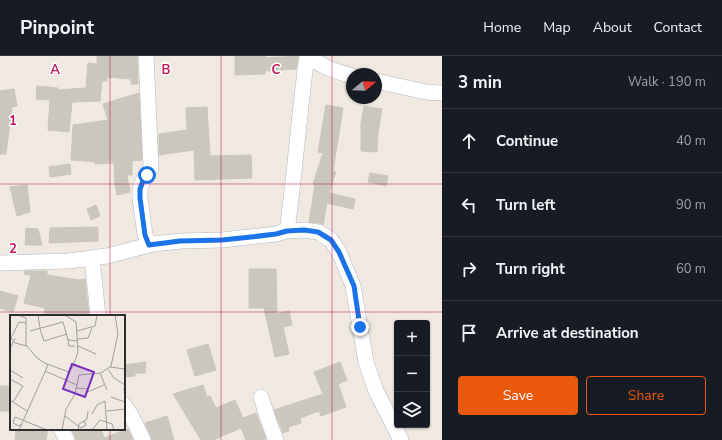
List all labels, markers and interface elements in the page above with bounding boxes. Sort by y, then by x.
text: Pinpoint [20,15,94,41]
text: Home [483,18,521,37]
text: Map [543,18,571,37]
text: About [593,18,632,37]
text: Contact [654,18,702,37]
text: A [50,61,60,79]
text: B [162,61,171,79]
text: C [272,61,281,79]
north arrow [346,68,382,104]
text: 3 min [458,71,502,94]
text: Walk · 190 m [628,73,706,91]
text: 1 [9,112,17,130]
icon: ahead [458,130,480,152]
text: Continue [496,131,558,151]
text: 40 m [676,132,706,150]
route start [138,166,156,184]
icon: left [458,194,480,216]
text: Turn left [496,195,555,215]
text: 90 m [676,196,706,214]
text: 2 [9,240,17,258]
icon: right [458,258,480,280]
text: Turn right [496,259,565,279]
text: 60 m [676,260,706,278]
inset map [10,315,125,430]
route end [351,318,369,336]
map controls [394,320,430,428]
button: + [394,320,430,356]
icon: arrive [458,322,480,344]
text: Arrive at destination [496,323,639,343]
button: − [394,356,430,392]
button: Save [458,376,578,415]
button: Share [586,376,706,415]
button: layers [394,392,430,428]

